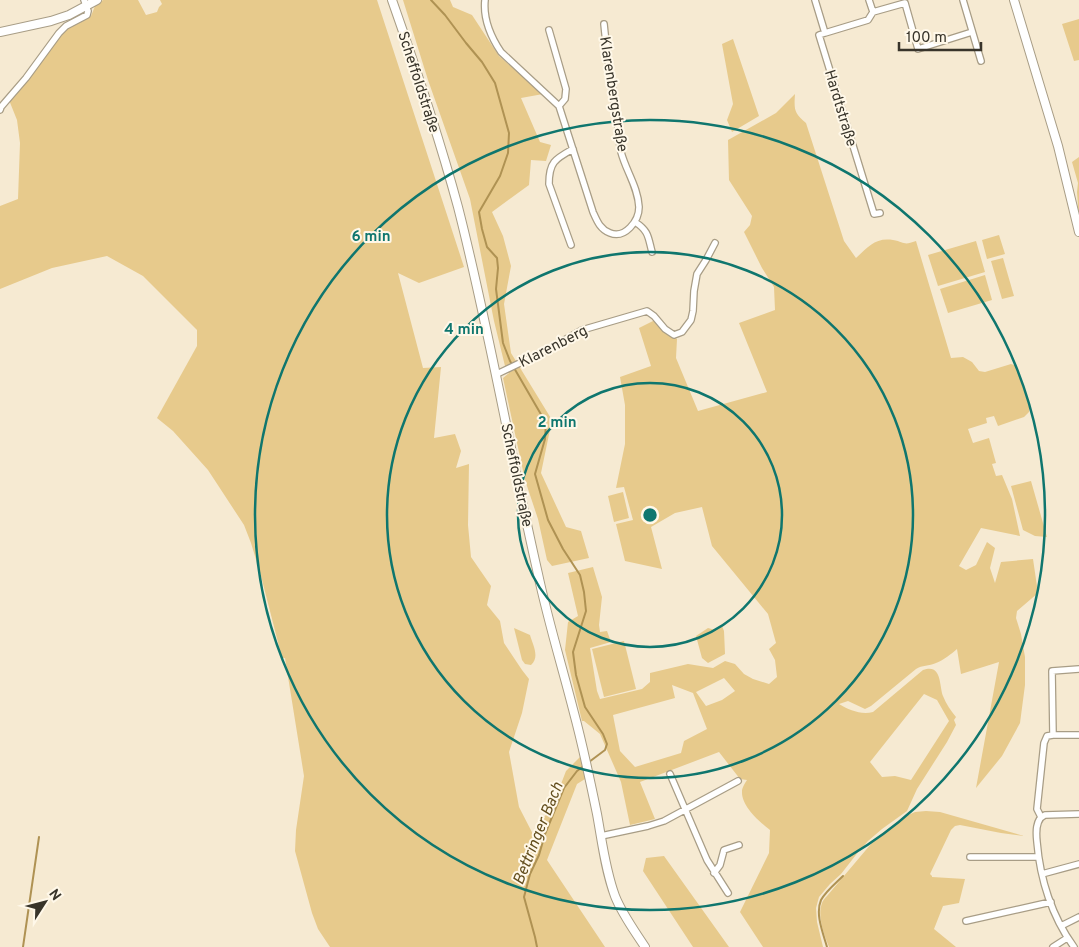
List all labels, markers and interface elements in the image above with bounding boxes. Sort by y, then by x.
scale bar [899,20,982,52]
street label: Scheffoldstraße [392,29,443,136]
text: 100 m [906,29,947,48]
street label: Klarenbergstraße [594,35,631,153]
street label: Hardtstraße [819,68,860,149]
text: 6 min [351,228,391,247]
text: 4 min [444,321,484,340]
street label: Klarenberg [516,322,591,373]
text: 2 min [537,414,577,433]
street label: Scheffoldstraße [495,422,536,529]
centre of rings [641,506,659,524]
water label: Bettringer Bach [509,779,569,888]
north arrow [20,877,70,927]
text: N [44,886,64,904]

